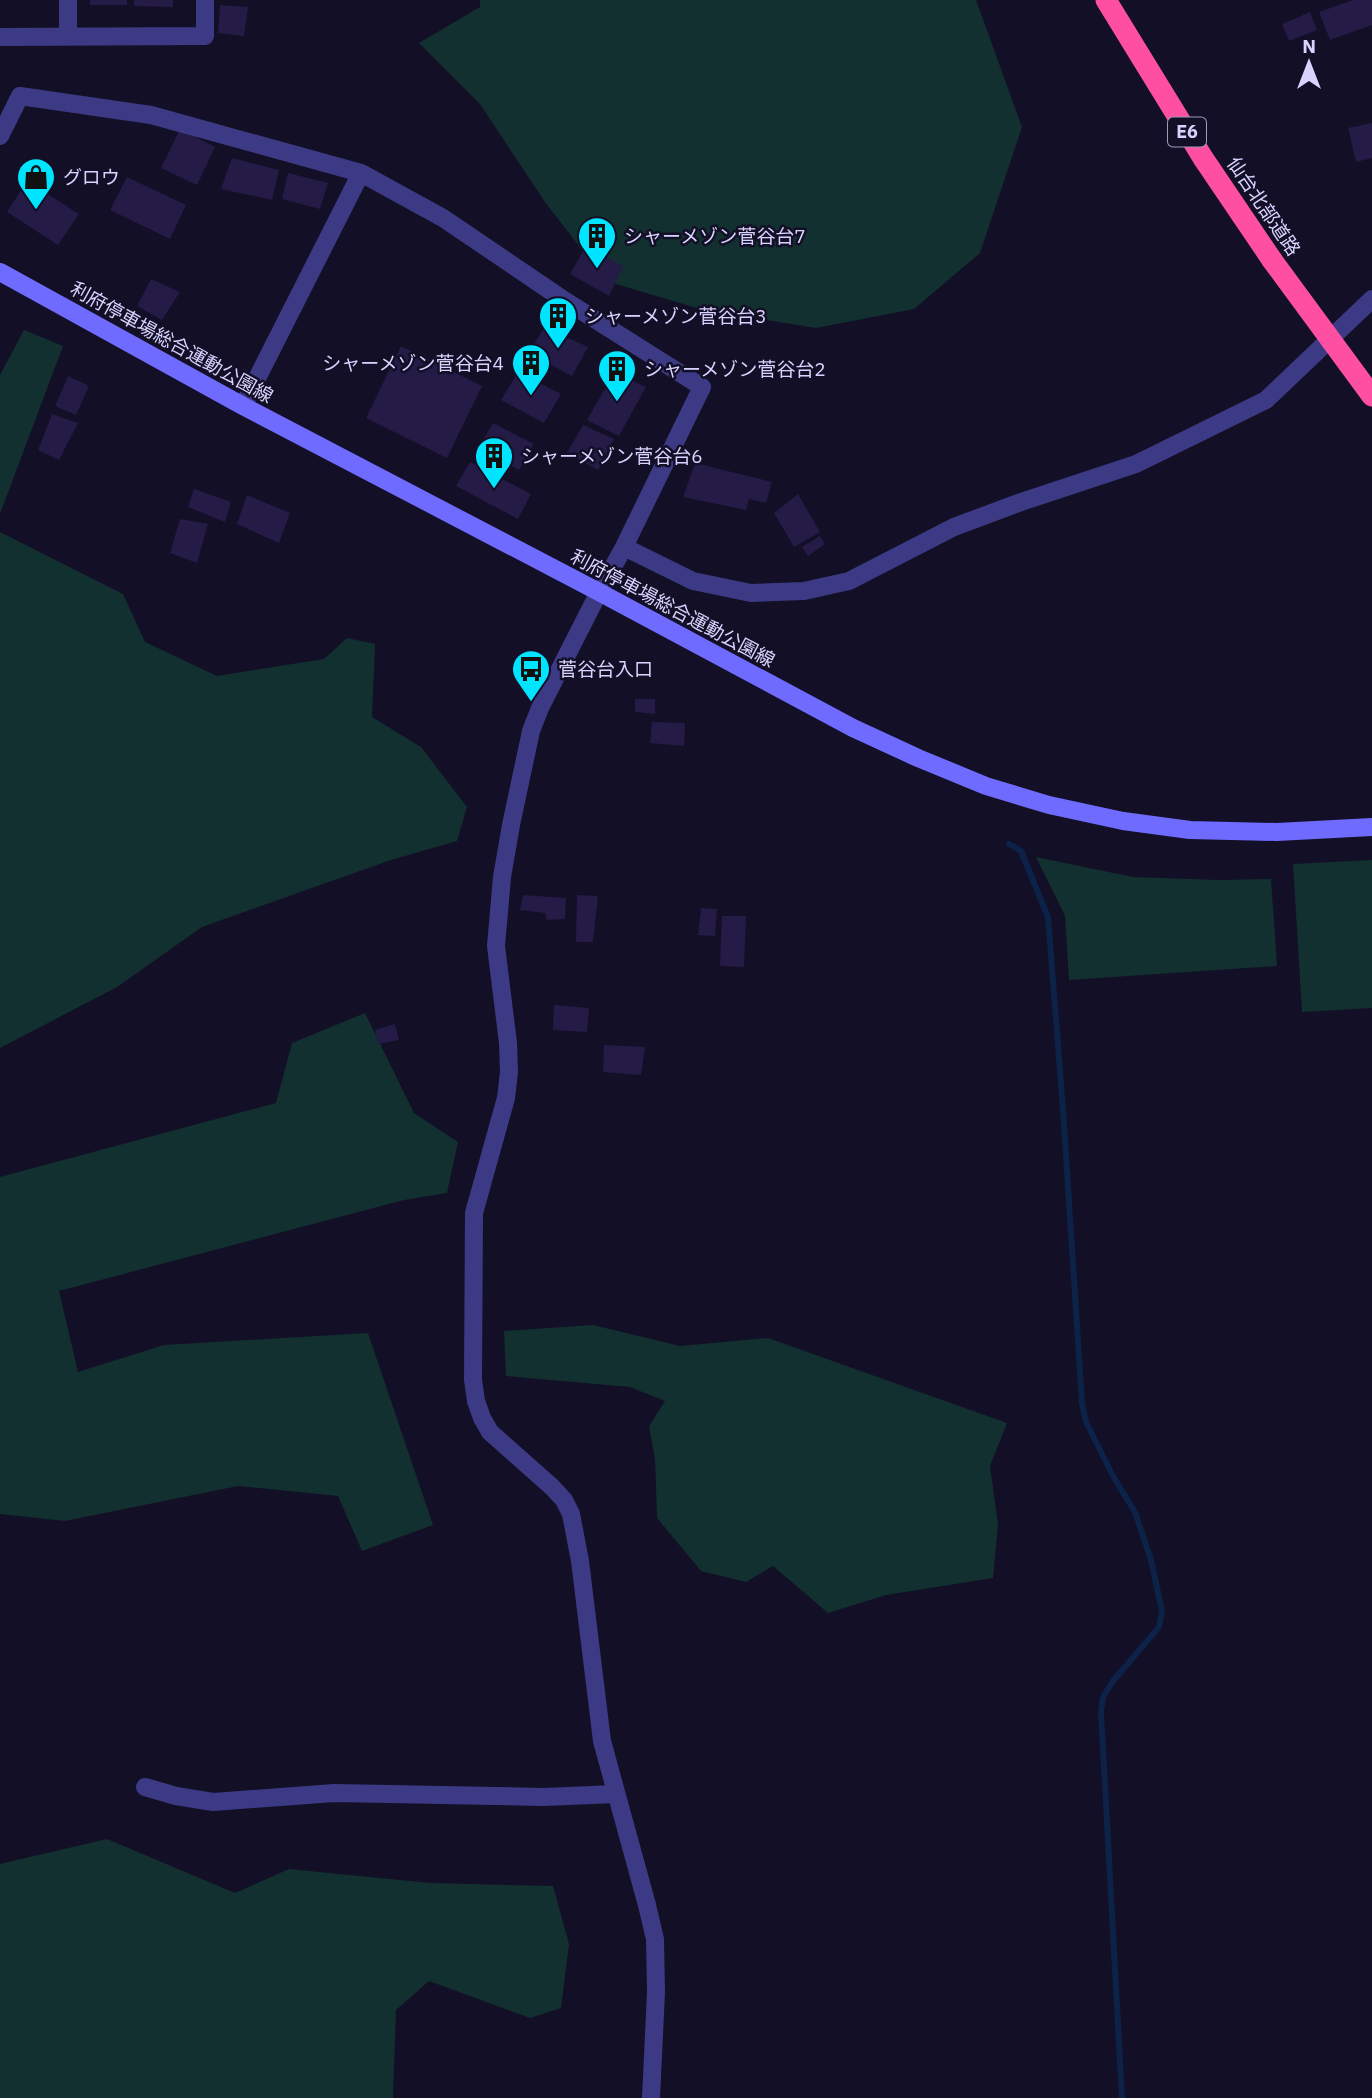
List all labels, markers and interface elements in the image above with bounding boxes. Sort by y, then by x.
north arrow [1274,28,1344,98]
text: N [1302,34,1316,58]
road number: E6 [1168,118,1206,146]
street label: 仙台北部道路 [1222,152,1306,260]
shop icon: グロウ [15,156,57,211]
place label: グロウ [63,165,120,189]
building icon: シャーメゾン菅谷台7 [576,215,618,270]
place label: シャーメゾン菅谷台7 [624,224,806,248]
street label: 利府停車場総合運動公園線 [66,276,278,408]
building icon: シャーメゾン菅谷台3 [537,295,579,350]
place label: シャーメゾン菅谷台3 [585,304,767,328]
building icon: シャーメゾン菅谷台4 [510,342,552,397]
building icon: シャーメゾン菅谷台2 [596,348,638,403]
place label: シャーメゾン菅谷台4 [322,351,504,375]
place label: シャーメゾン菅谷台2 [644,357,826,381]
building icon: シャーメゾン菅谷台6 [473,435,515,490]
place label: シャーメゾン菅谷台6 [521,444,703,468]
street label: 利府停車場総合運動公園線 [567,544,779,672]
bus stop icon: 菅谷台入口 [510,648,552,703]
place label: 菅谷台入口 [558,657,653,681]

